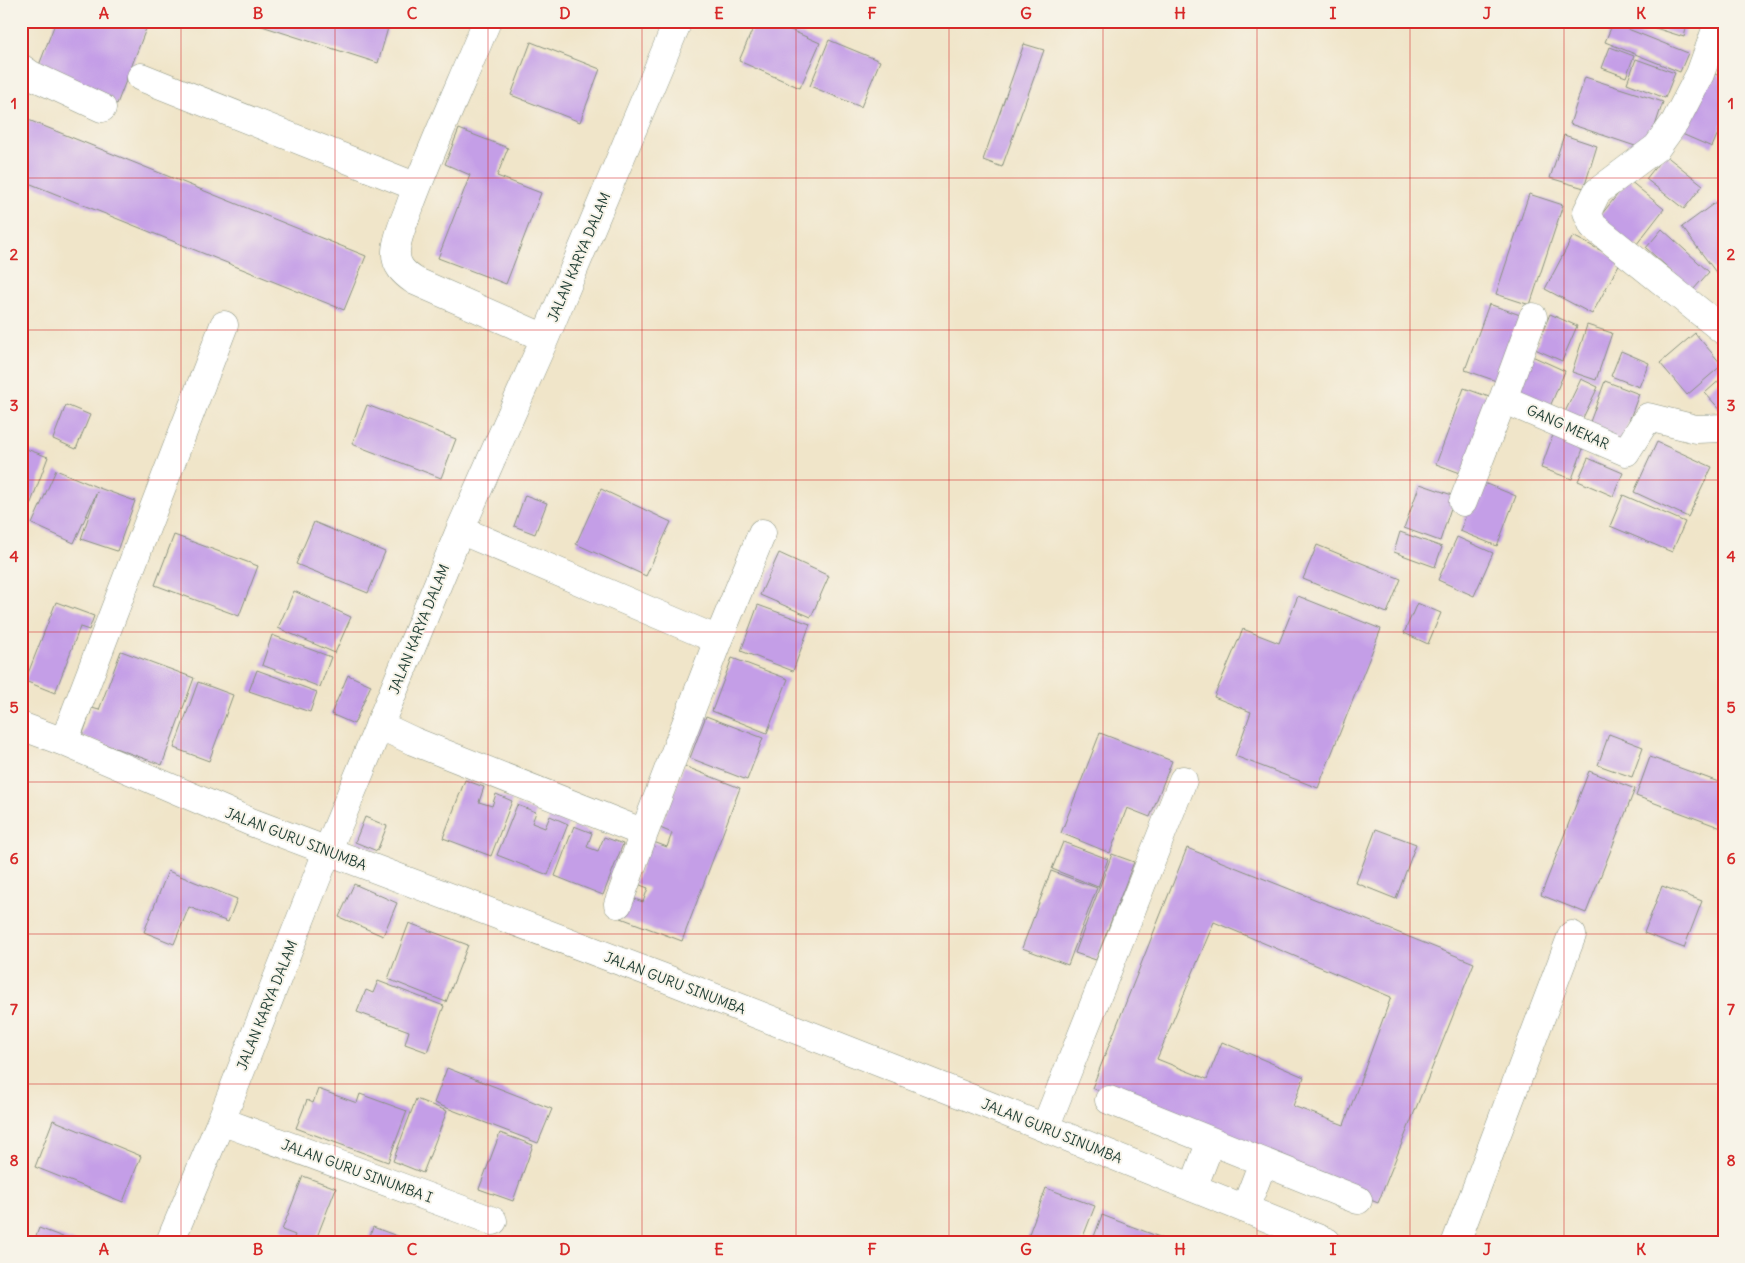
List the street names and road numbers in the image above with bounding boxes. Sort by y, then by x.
street label: JALAN KARYA DALAM [544,190,614,324]
street label: GANG MEKAR [1524,401,1612,453]
street label: JALAN KARYA DALAM [385,561,453,697]
street label: JALAN GURU SINUMBA [223,804,369,874]
street label: JALAN KARYA DALAM [233,937,301,1073]
street label: JALAN GURU SINUMBA [602,948,748,1018]
street label: JALAN GURU SINUMBA [979,1095,1125,1167]
street label: JALAN GURU SINUMBA I [279,1135,435,1207]

